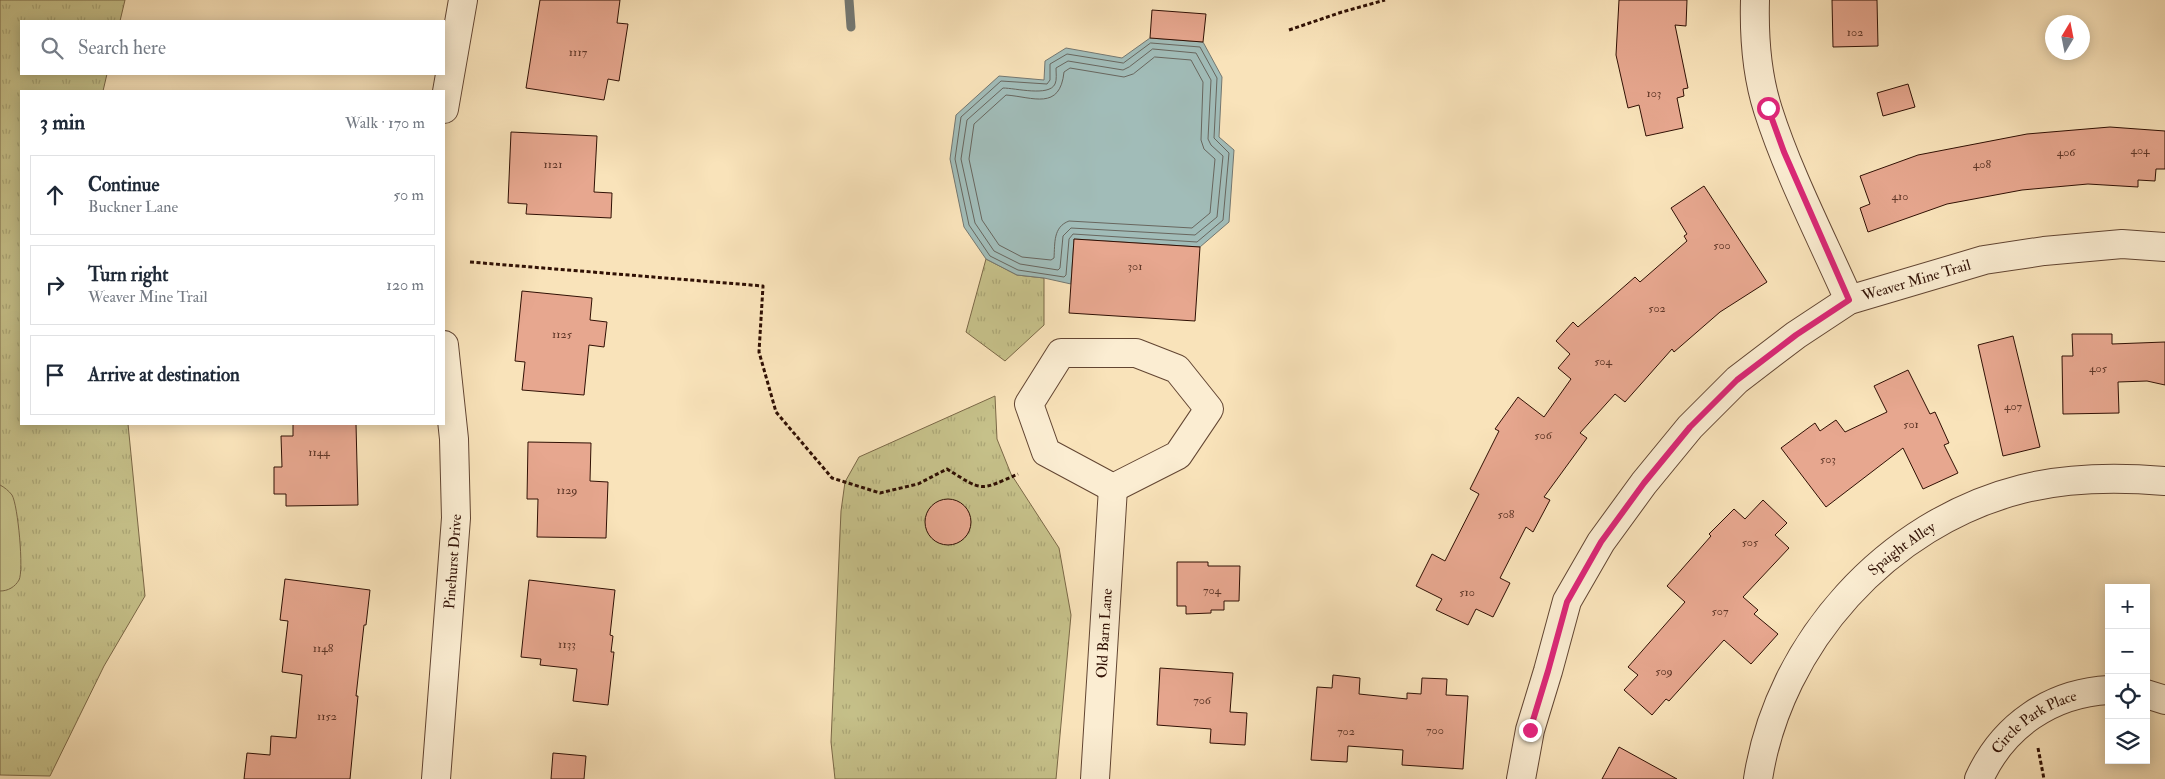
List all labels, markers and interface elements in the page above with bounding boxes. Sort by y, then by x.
north arrow [2045,15,2090,60]
search box [20,20,445,75]
house number: 102 [1847,25,1863,40]
icon: search [38,34,66,62]
text: Search here [78,36,166,60]
house number: 1117 [569,45,588,60]
house number: 103 [1647,86,1661,101]
route start [1757,97,1780,120]
text: 3 min [40,109,85,136]
text: Walk · 170 m [345,113,425,133]
house number: 404 [2130,143,2150,158]
house number: 406 [2057,145,2076,160]
house number: 1121 [544,157,562,172]
house number: 408 [1973,157,1991,172]
text: Continue [88,173,159,197]
icon: ahead [41,181,69,209]
text: 50 m [393,185,424,205]
house number: 410 [1892,189,1908,204]
text: Buckner Lane [88,197,178,217]
house number: 500 [1713,238,1731,253]
street label: Weaver Mine Trail [1859,255,1973,306]
house number: 301 [1128,259,1142,274]
text: Turn right [88,263,168,287]
icon: right [41,271,69,299]
text: 120 m [386,275,424,295]
text: Weaver Mine Trail [88,287,208,307]
house number: 502 [1648,301,1666,316]
house number: 1125 [552,327,573,342]
house number: 504 [1594,354,1612,369]
icon: arrive [41,361,69,389]
house number: 405 [2089,361,2108,376]
text: Arrive at destination [88,363,240,387]
house number: 407 [2004,399,2023,414]
house number: 501 [1903,417,1919,432]
house number: 506 [1534,428,1553,443]
house number: 1144 [308,445,330,460]
house number: 503 [1820,452,1836,467]
house number: 1129 [557,483,577,498]
house number: 508 [1498,507,1515,522]
street label: Pinehurst Drive [440,514,466,610]
street label: Spaight Alley [1864,517,1939,580]
house number: 505 [1742,535,1759,550]
house number: 704 [1203,583,1222,598]
map controls [2105,584,2150,764]
button: + [2105,584,2150,629]
house number: 510 [1459,585,1475,600]
street label: Old Barn Lane [1092,588,1117,679]
house number: 507 [1712,604,1729,619]
button: − [2105,629,2150,674]
house number: 1133 [558,637,576,652]
house number: 1148 [313,641,334,656]
house number: 509 [1655,664,1673,679]
button: locate [2105,674,2150,719]
street label: Circle Park Place [1987,686,2079,758]
house number: 706 [1193,693,1212,708]
house number: 1152 [317,709,337,724]
route end [1519,719,1542,742]
button: layers [2105,719,2150,764]
house number: 700 [1426,723,1444,738]
house number: 702 [1337,724,1355,739]

